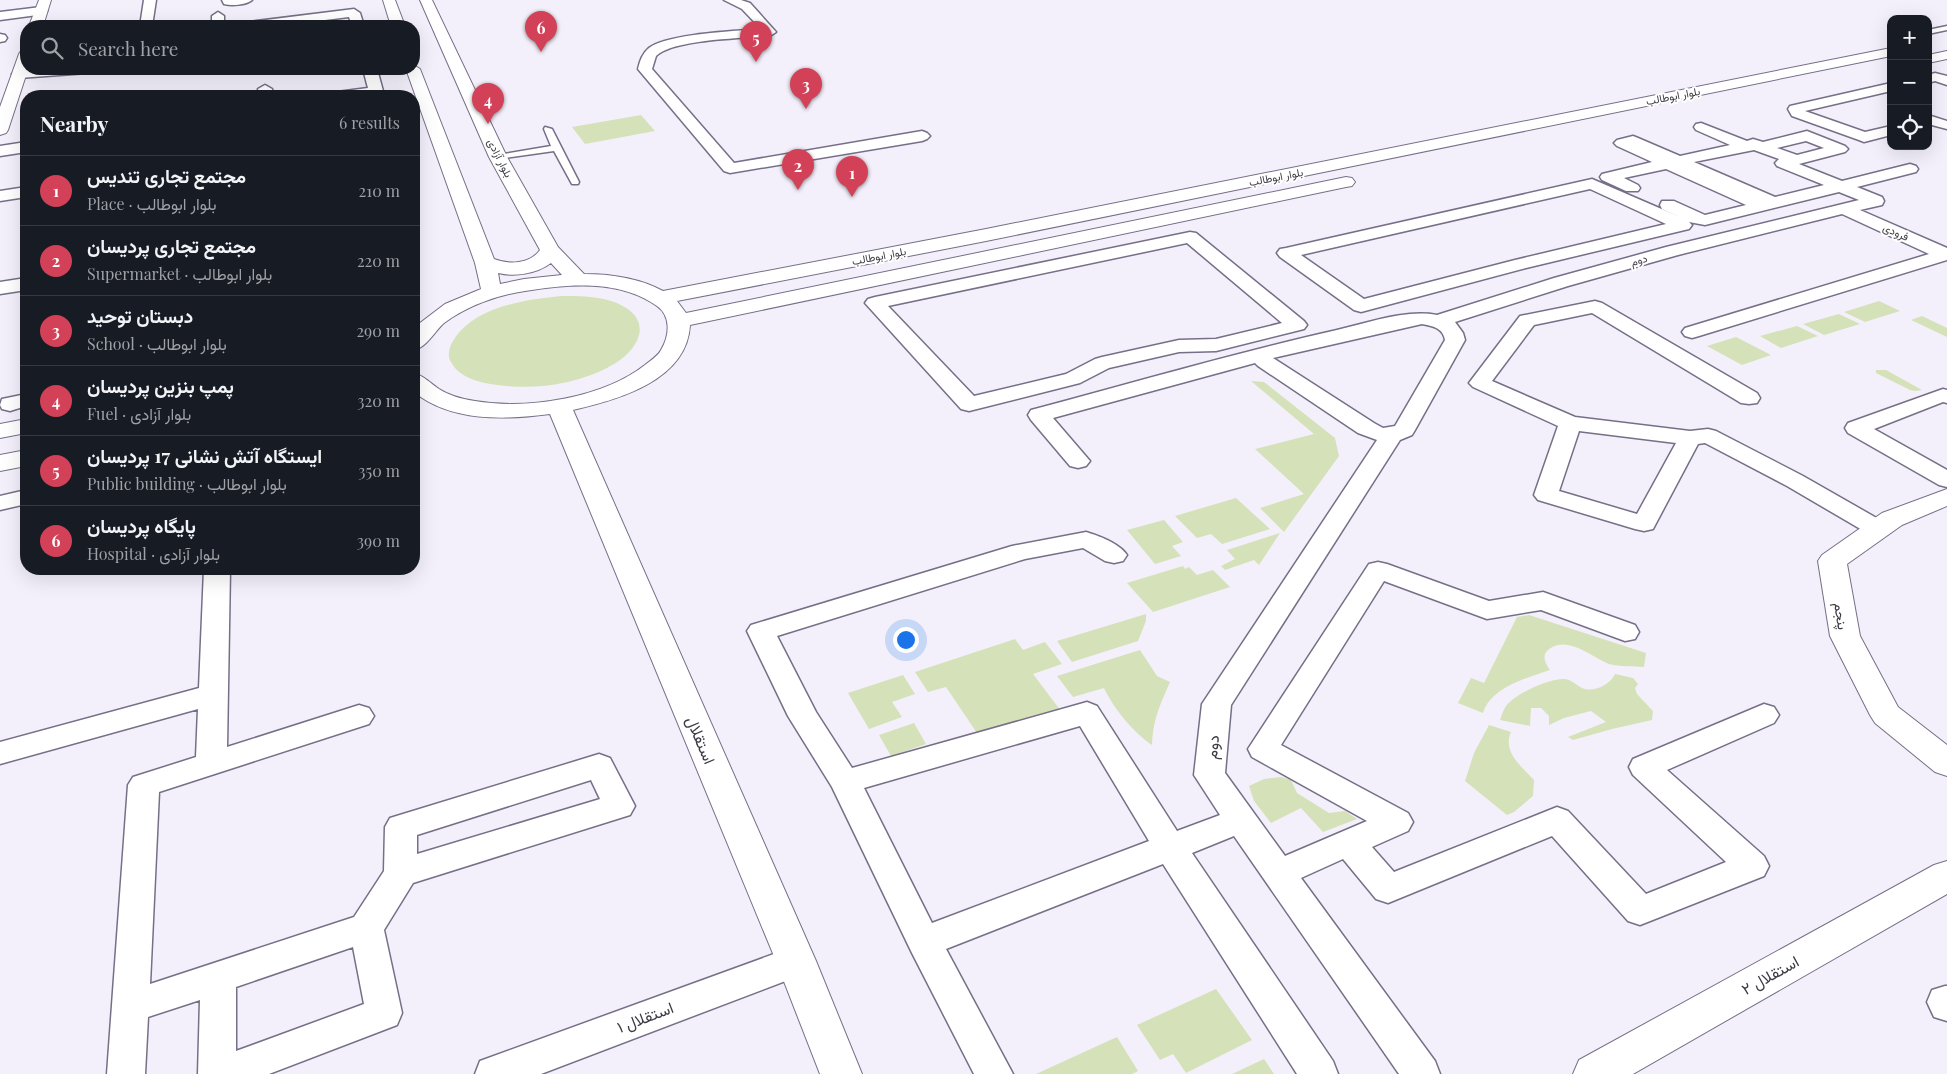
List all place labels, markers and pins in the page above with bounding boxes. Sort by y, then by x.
pin: 6 [525,11,557,52]
pin: 5 [740,21,772,62]
pin: 3 [790,68,822,109]
pin: 4 [472,83,504,124]
pin: 2 [782,149,814,190]
pin: 1 [836,156,868,197]

